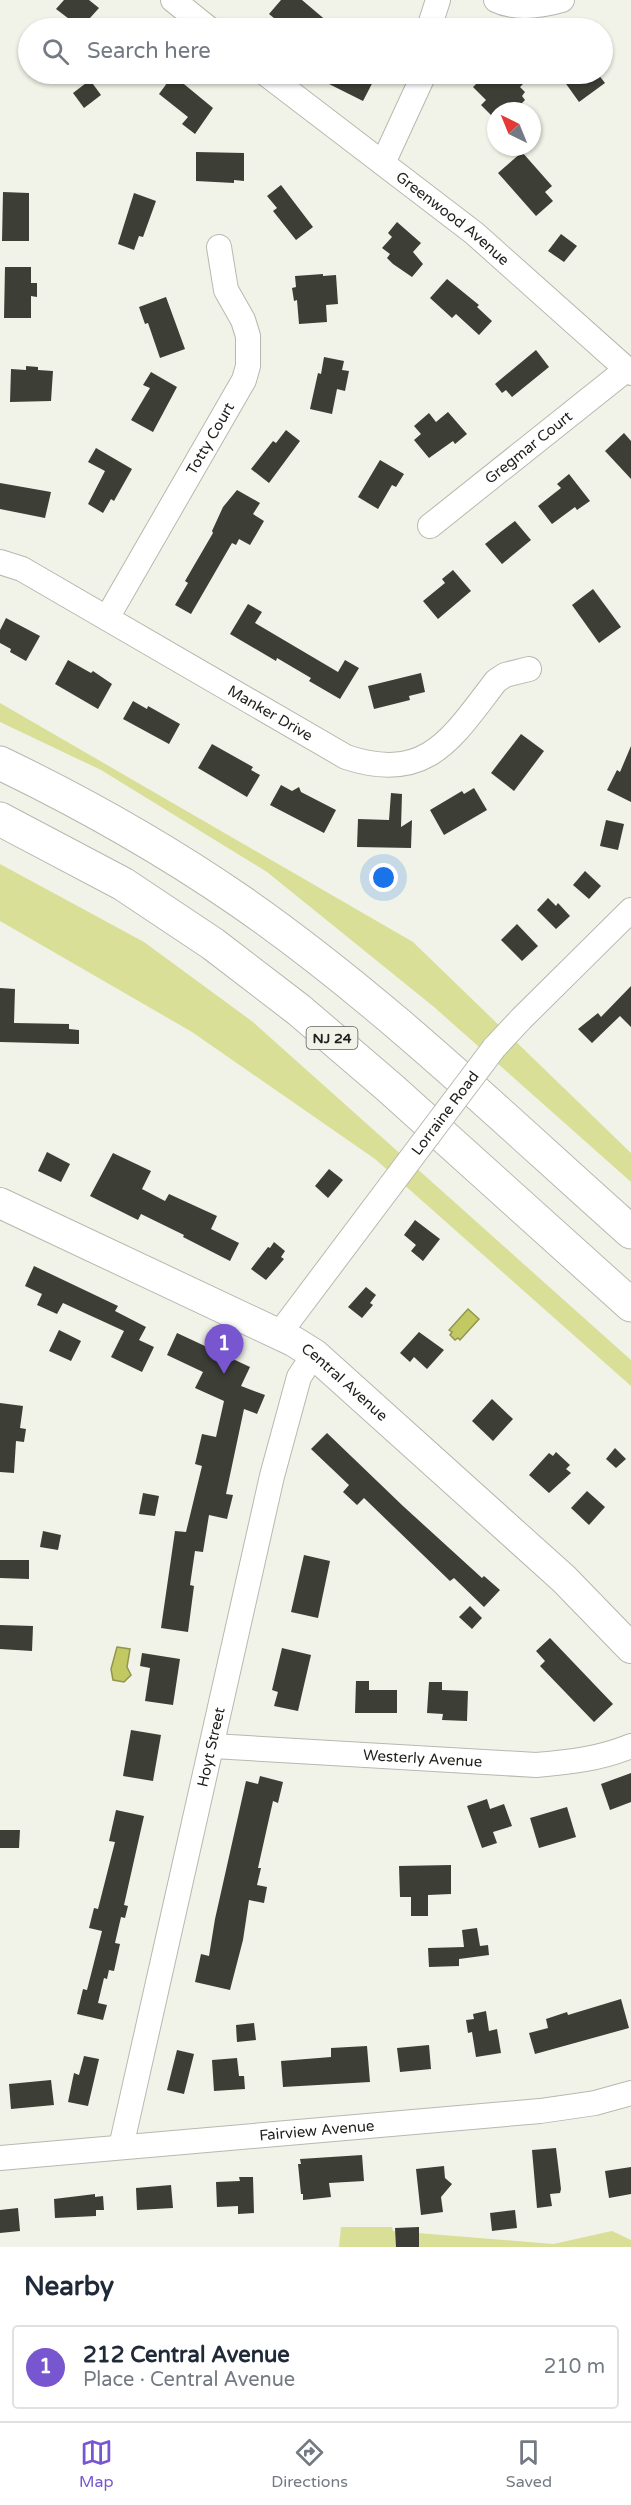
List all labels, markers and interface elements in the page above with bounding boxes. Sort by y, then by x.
search box [18,18,613,84]
icon: search [39,35,72,68]
text: Search here [87,38,211,64]
north arrow [487,102,541,156]
street label: Greenwood Avenue [392,168,513,269]
street label: Totty Court [182,399,238,478]
street label: Gregmar Court [481,407,576,488]
street label: Manker Drive [224,681,316,745]
your location [369,863,398,892]
road number: NJ 24 [306,1027,358,1049]
street label: Lorraine Road [408,1067,483,1159]
pin: 1 [204,1324,244,1374]
street label: Central Avenue [298,1339,391,1425]
street label: Hoyt Street [193,1705,229,1789]
street label: Westerly Avenue [362,1746,483,1771]
street label: Fairview Avenue [258,2116,375,2144]
text: Nearby [24,2271,114,2302]
text: 212 Central Avenue [83,2342,290,2368]
text: 1 [39,2355,52,2379]
text: 210 m [544,2355,605,2379]
text: Place · Central Avenue [83,2368,295,2392]
tab: Map [79,2436,113,2492]
tab: Directions [271,2436,348,2492]
tab: Saved [506,2436,552,2492]

